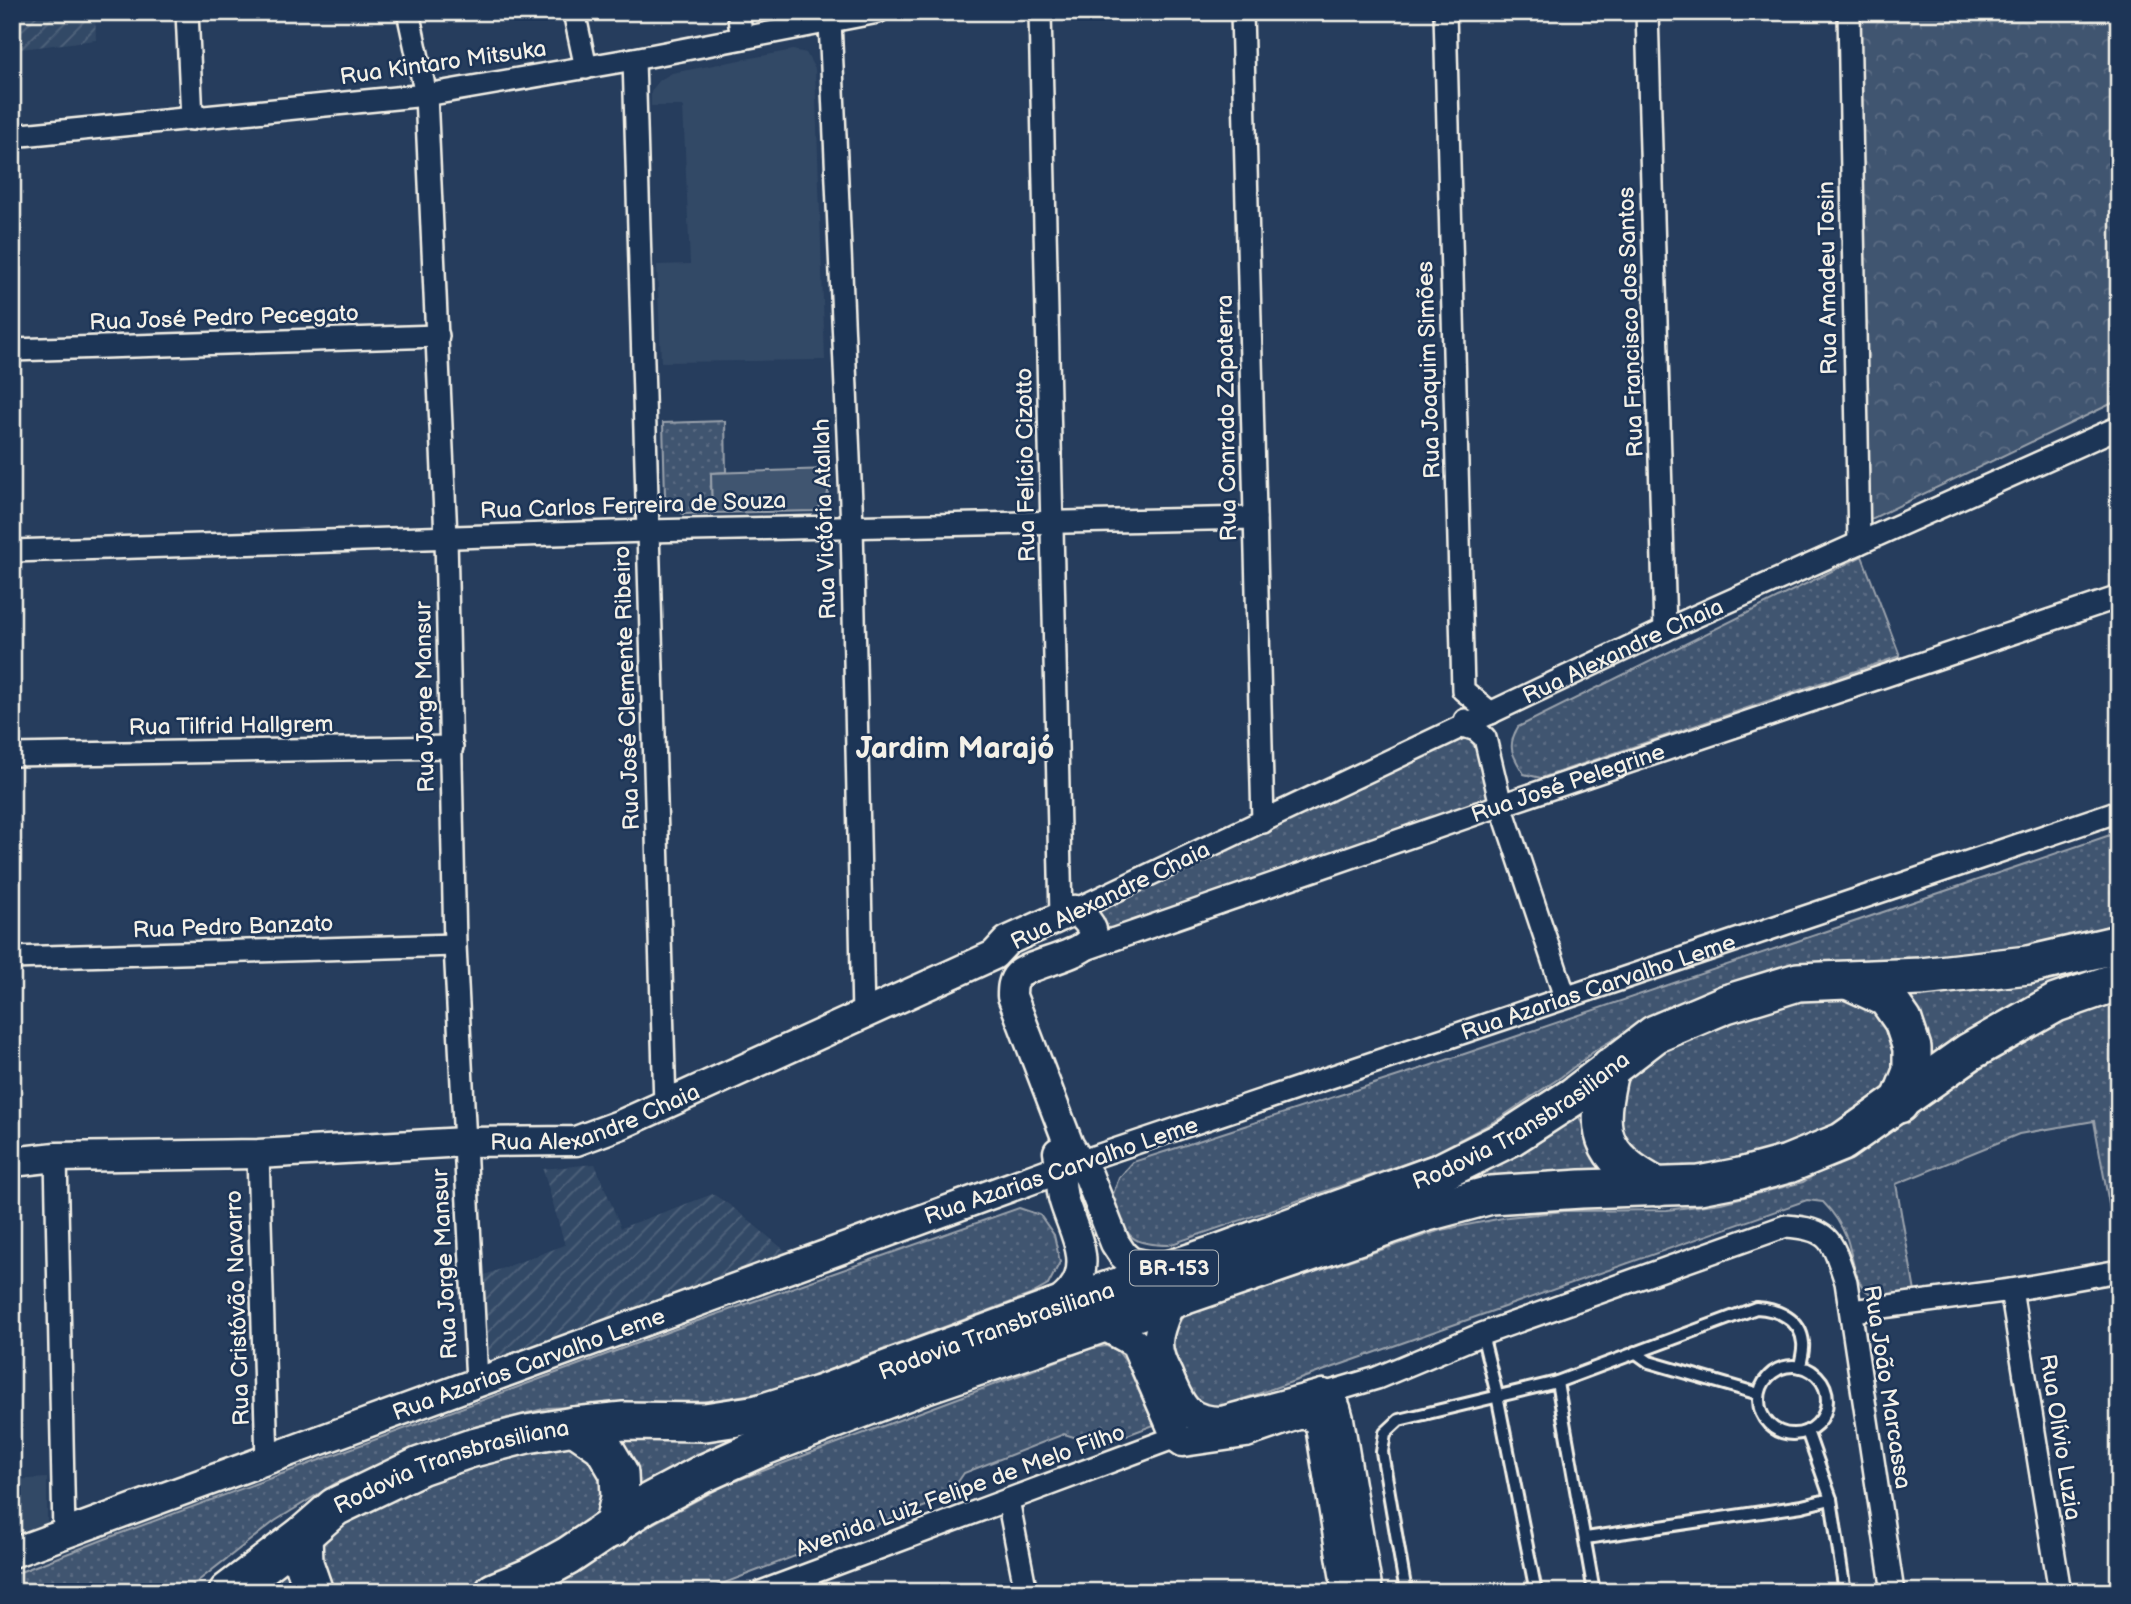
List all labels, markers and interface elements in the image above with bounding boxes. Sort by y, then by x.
street label: Rua Kintaro Mitsuka [338,35,548,91]
street label: Rua Amadeu Tosin [1812,181,1844,375]
street label: Rua Francisco dos Santos [1612,186,1650,458]
street label: Rua Joaquim Simões [1411,261,1447,479]
street label: Rua Conrado Zapaterra [1211,294,1243,542]
street label: Rua José Pedro Pecegato [89,299,359,337]
street label: Rua Felício Cizotto [1010,368,1042,562]
street label: Rua Victória Atallah [807,418,843,620]
street label: Rua Carlos Ferreira de Souza [479,487,787,525]
street label: Rua José Clemente Ribeiro [608,545,646,831]
street label: Rua Alexandre Chaia [1518,593,1728,711]
street label: Rua Jorge Mansur [409,600,441,793]
street label: Rua Tilfrid Hallgrem [128,710,334,742]
district label: Jardim Marajó [856,731,1054,767]
street label: Rua José Pelegrine [1468,738,1669,829]
street label: Rua Alexandre Chaia [1006,836,1215,956]
street label: Rua Pedro Banzato [132,910,334,944]
street label: Rua Azarias Carvalho Leme [1458,928,1740,1047]
street label: Rodovia Transbrasiliana [1409,1046,1635,1196]
street label: Rua Alexandre Chaia [490,1078,704,1157]
street label: Rua Azarias Carvalho Leme [921,1111,1202,1231]
street label: Rua Jorge Mansur [426,1167,464,1360]
street label: Rua Cristóvão Navarro [220,1190,256,1426]
road number: BR-153 [1130,1250,1218,1286]
street label: Rodovia Transbrasiliana [875,1276,1118,1387]
street label: Rua João Marcassa [1857,1283,1917,1491]
street label: Rua Azarias Carvalho Leme [389,1302,669,1427]
street label: Rua Olívio Luzia [2033,1352,2087,1522]
street label: Rodovia Transbrasiliana [329,1414,571,1521]
street label: Avenida Luiz Felipe de Melo Filho [792,1418,1129,1564]

